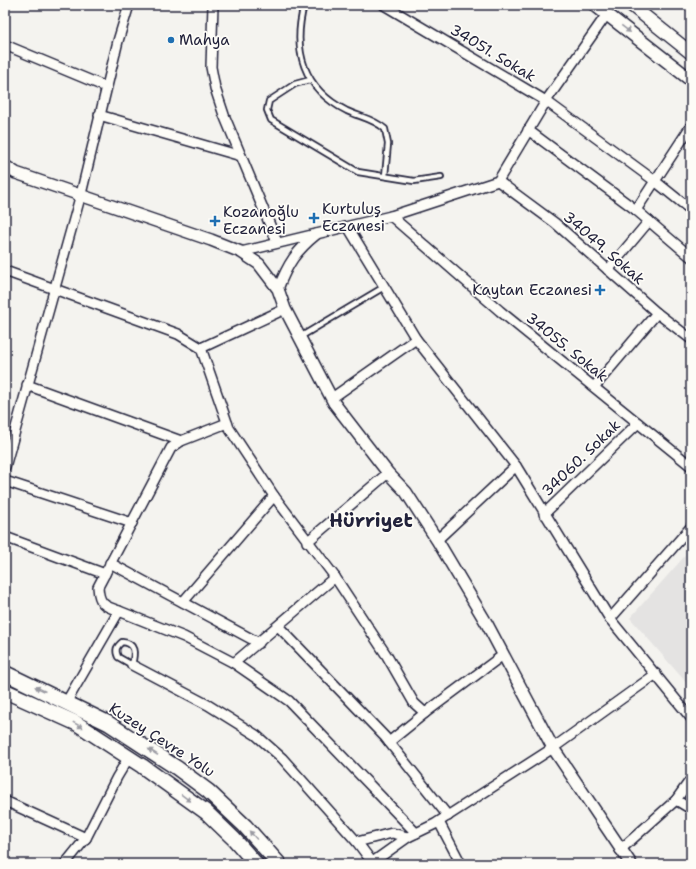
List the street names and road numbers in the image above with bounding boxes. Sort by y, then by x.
street label: 34051. Sokak [446,20,540,86]
street label: 34049. Sokak [559,207,649,289]
street label: 34055. Sokak [522,308,612,386]
street label: 34060. Sokak [537,415,625,501]
street label: Kuzey Çevre Yolu [105,698,219,782]

